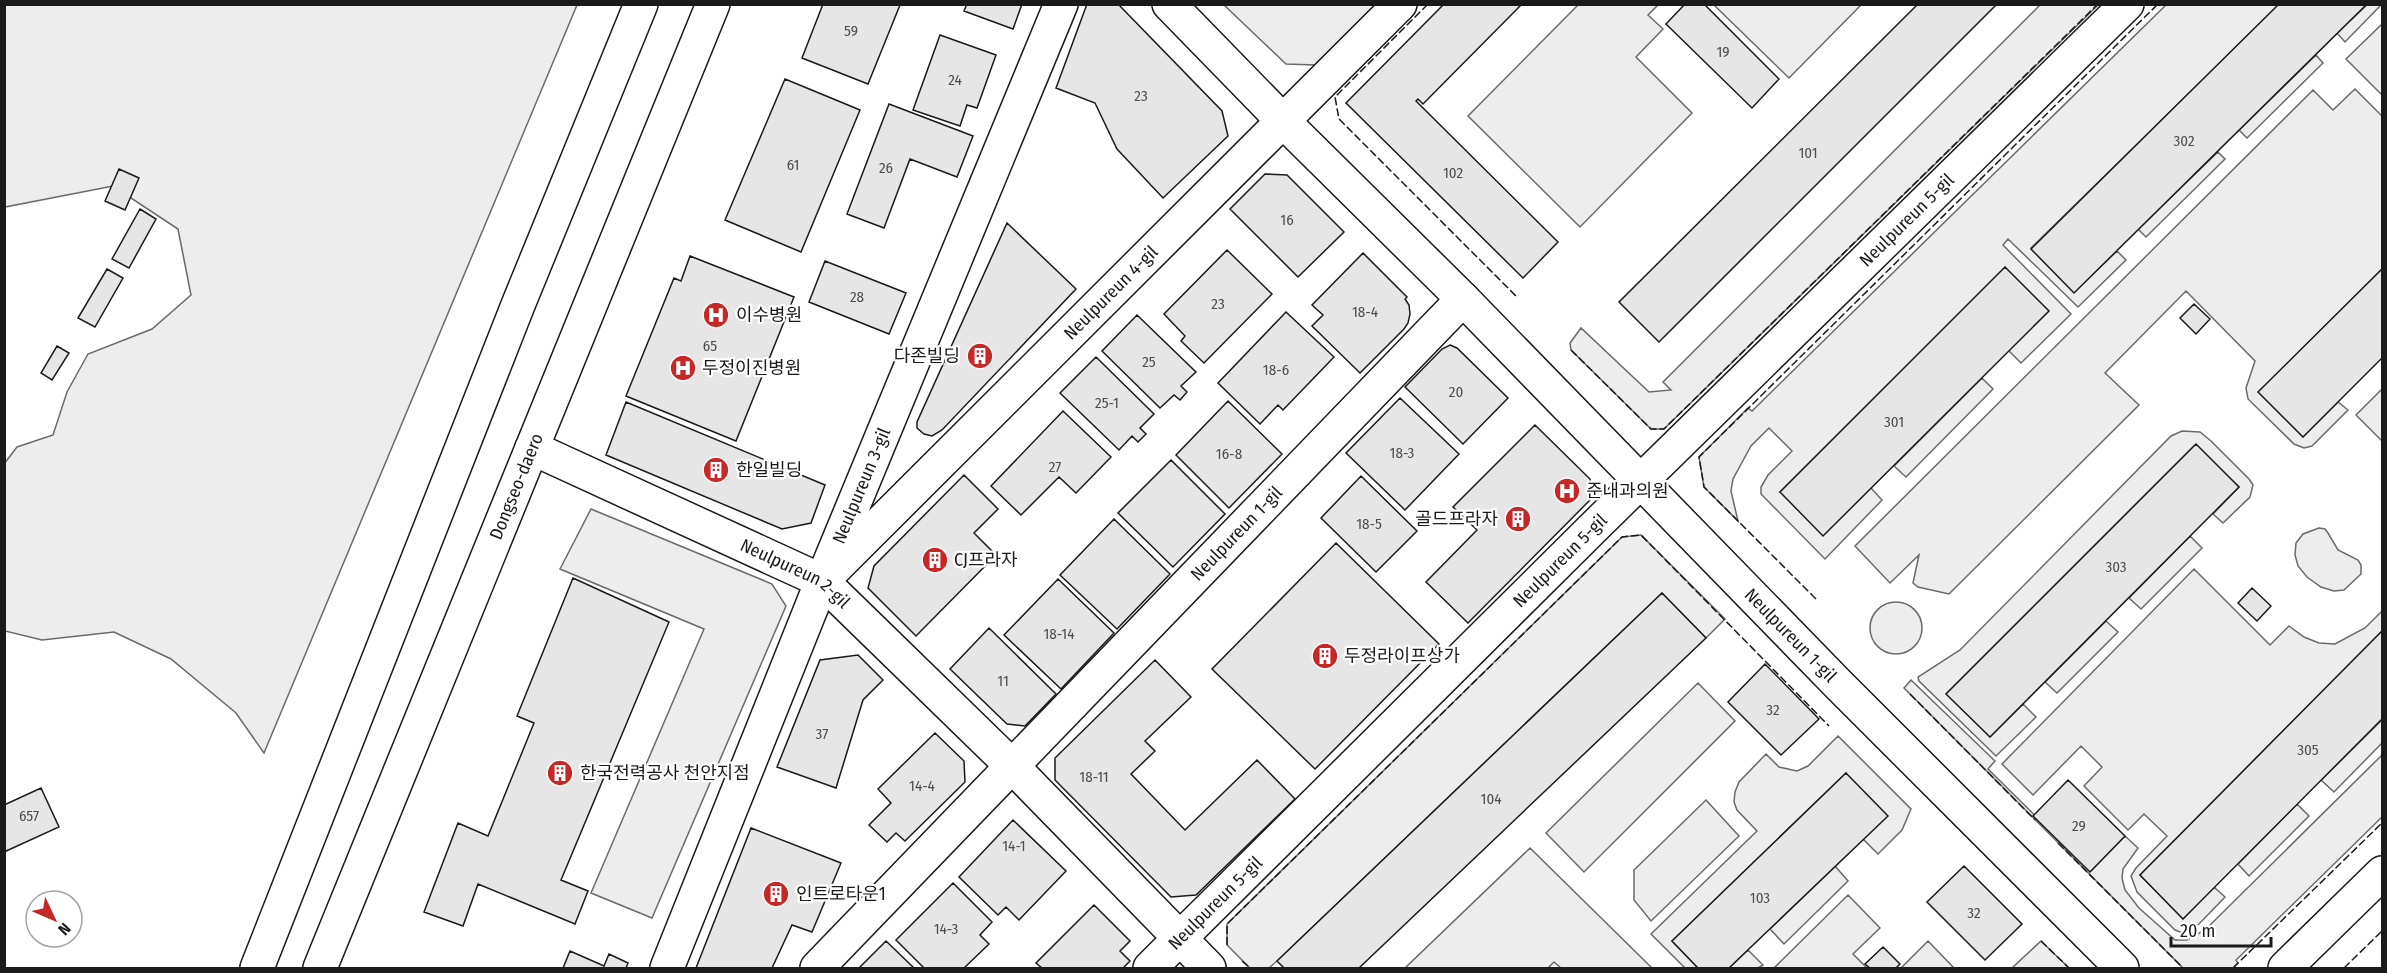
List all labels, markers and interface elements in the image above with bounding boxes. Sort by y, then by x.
house number: 59 [844,22,858,40]
house number: 19 [1716,43,1730,61]
house number: 24 [948,71,962,89]
house number: 23 [1134,87,1148,105]
house number: 302 [2173,132,2195,150]
house number: 101 [1798,144,1818,162]
house number: 61 [787,156,799,174]
house number: 26 [879,159,893,177]
house number: 102 [1443,164,1463,182]
street label: Neulpureun 5-gil [1855,169,1959,271]
house number: 16 [1280,211,1294,229]
street label: Neulpureun 4-gil [1059,241,1163,344]
house number: 28 [850,288,864,306]
house number: 23 [1211,295,1225,313]
hospital icon: 이수병원 [701,300,731,330]
house number: 18-4 [1352,303,1378,321]
place label: 이수병원 [736,304,802,326]
house number: 65 [703,337,717,355]
building icon: 다존빌딩 [965,341,995,371]
place label: 다존빌딩 [894,345,960,367]
hospital icon: 두정이진병원 [668,353,698,383]
house number: 25 [1142,353,1156,371]
place label: 두정이진병원 [702,357,801,379]
house number: 18-6 [1263,361,1289,379]
house number: 20 [1449,383,1463,401]
house number: 25-1 [1095,394,1119,412]
house number: 301 [1884,413,1904,431]
street label: Neulpureun 3-gil [828,424,895,547]
street label: Dongseo-daero [485,430,548,543]
house number: 18-3 [1390,444,1415,462]
house number: 16-8 [1216,445,1242,463]
building icon: 한일빌딩 [701,455,731,485]
house number: 27 [1049,458,1061,476]
place label: 한일빌딩 [736,459,802,481]
hospital icon: 준내과의원 [1552,476,1582,506]
place label: 준내과의원 [1586,480,1669,502]
street label: Neulpureun 1-gil [1186,482,1287,585]
building icon: 골드프라자 [1503,504,1533,534]
place label: 골드프라자 [1415,508,1498,530]
street label: Neulpureun 5-gil [1509,509,1612,612]
house number: 18-5 [1356,515,1382,533]
street label: Neulpureun 2-gil [737,534,855,613]
building icon: CJ프라자 [920,545,950,575]
place label: CJ프라자 [954,549,1018,571]
house number: 303 [2105,558,2127,576]
street label: Neulpureun 1-gil [1740,584,1841,687]
house number: 18-14 [1044,625,1074,643]
building icon: 두정라이프상가 [1310,641,1340,671]
place label: 두정라이프상가 [1344,645,1460,667]
house number: 11 [997,672,1009,690]
house number: 32 [1766,701,1780,719]
house number: 37 [816,725,828,743]
house number: 305 [2297,741,2319,759]
building icon: 한국전력공사 천안지점 [545,758,575,788]
place label: 한국전력공사 천안지점 [580,762,750,784]
house number: 18-11 [1079,768,1109,786]
house number: 14-4 [909,777,935,795]
house number: 104 [1481,790,1501,808]
house number: 657 [19,807,39,825]
house number: 29 [2072,817,2086,835]
house number: 14-1 [1002,837,1026,855]
street label: Neulpureun 5-gil [1164,852,1267,955]
building icon: 인트로타운1 [761,879,791,909]
place label: 인트로타운1 [796,883,886,905]
north arrow [24,889,84,949]
house number: 103 [1750,889,1770,907]
house number: 32 [1967,904,1981,922]
scale bar [2171,910,2272,948]
text: N [54,919,75,939]
house number: 14-3 [934,920,958,938]
text: 20 m [2180,920,2215,942]

